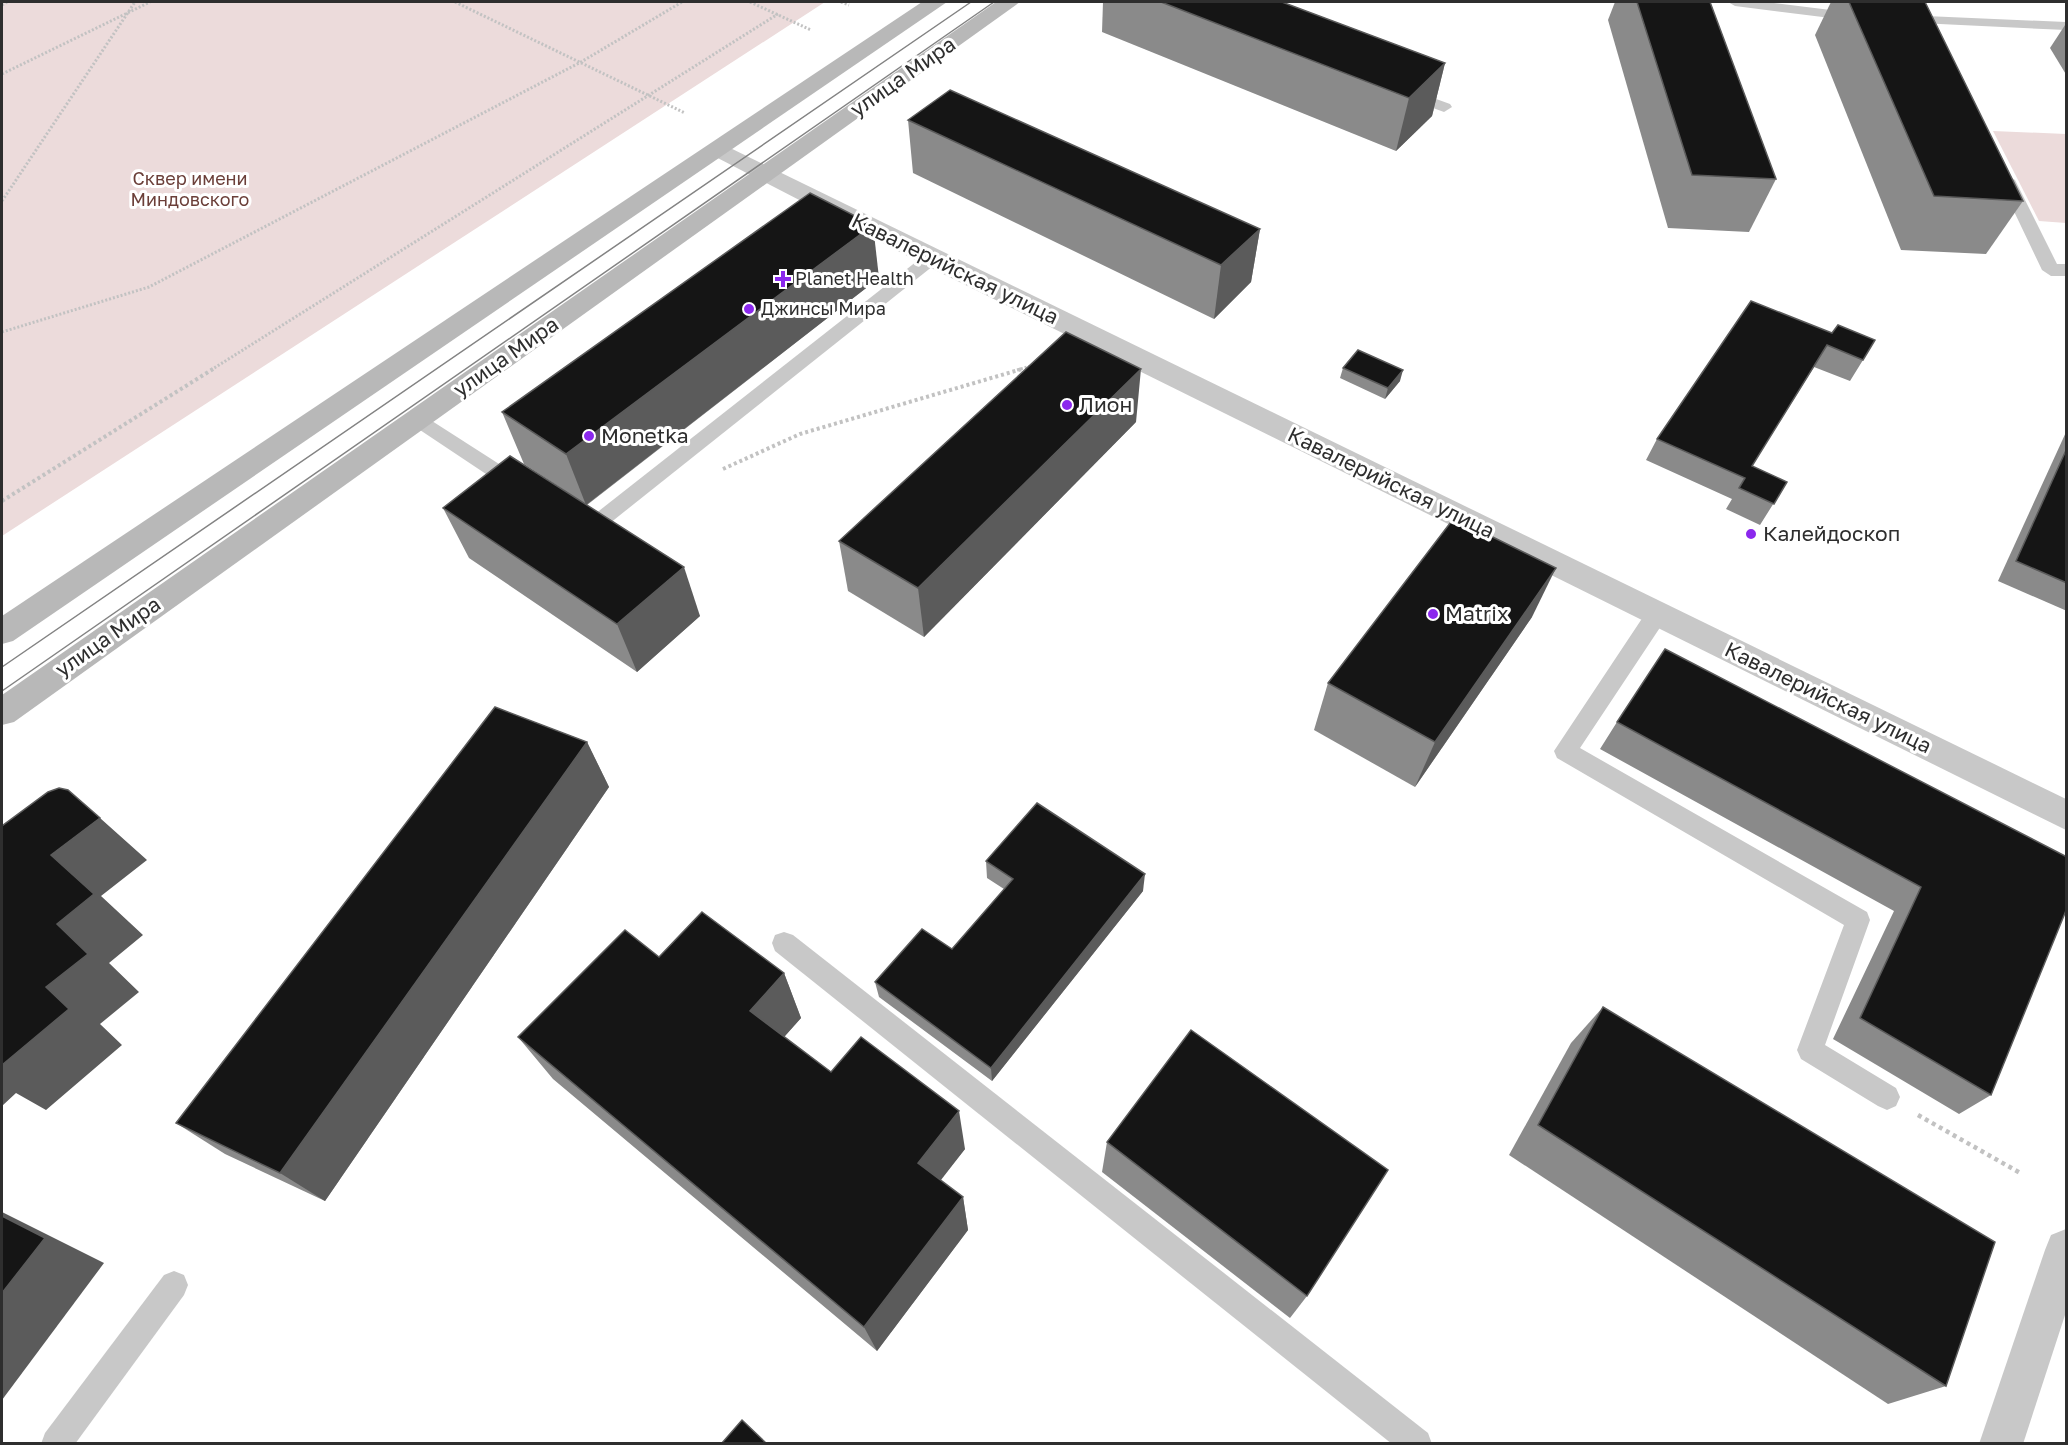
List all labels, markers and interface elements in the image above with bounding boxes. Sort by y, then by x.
street label: улица Мира [845,30,960,122]
park label: Сквер имени Миндовского [131,167,249,210]
street label: Кавалерийская улица [848,207,1063,330]
place label: Planet Health [795,267,914,289]
marker: Planet Health [776,272,790,286]
place label: Джинсы Мира [761,297,886,319]
marker: Джинсы Мира [742,302,756,316]
street label: улица Мира [448,310,563,402]
place label: Лион [1079,391,1132,417]
marker: Лион [1060,398,1074,412]
street label: Кавалерийская улица [1284,421,1499,544]
place label: Monetka [601,422,689,448]
marker: Monetka [582,429,596,443]
place label: Калейдоскоп [1763,520,1900,546]
marker: Калейдоскоп [1744,527,1758,541]
street label: улица Мира [50,590,165,682]
place label: Matrix [1445,600,1509,626]
marker: Matrix [1426,607,1440,621]
street label: Кавалерийская улица [1721,636,1936,759]

